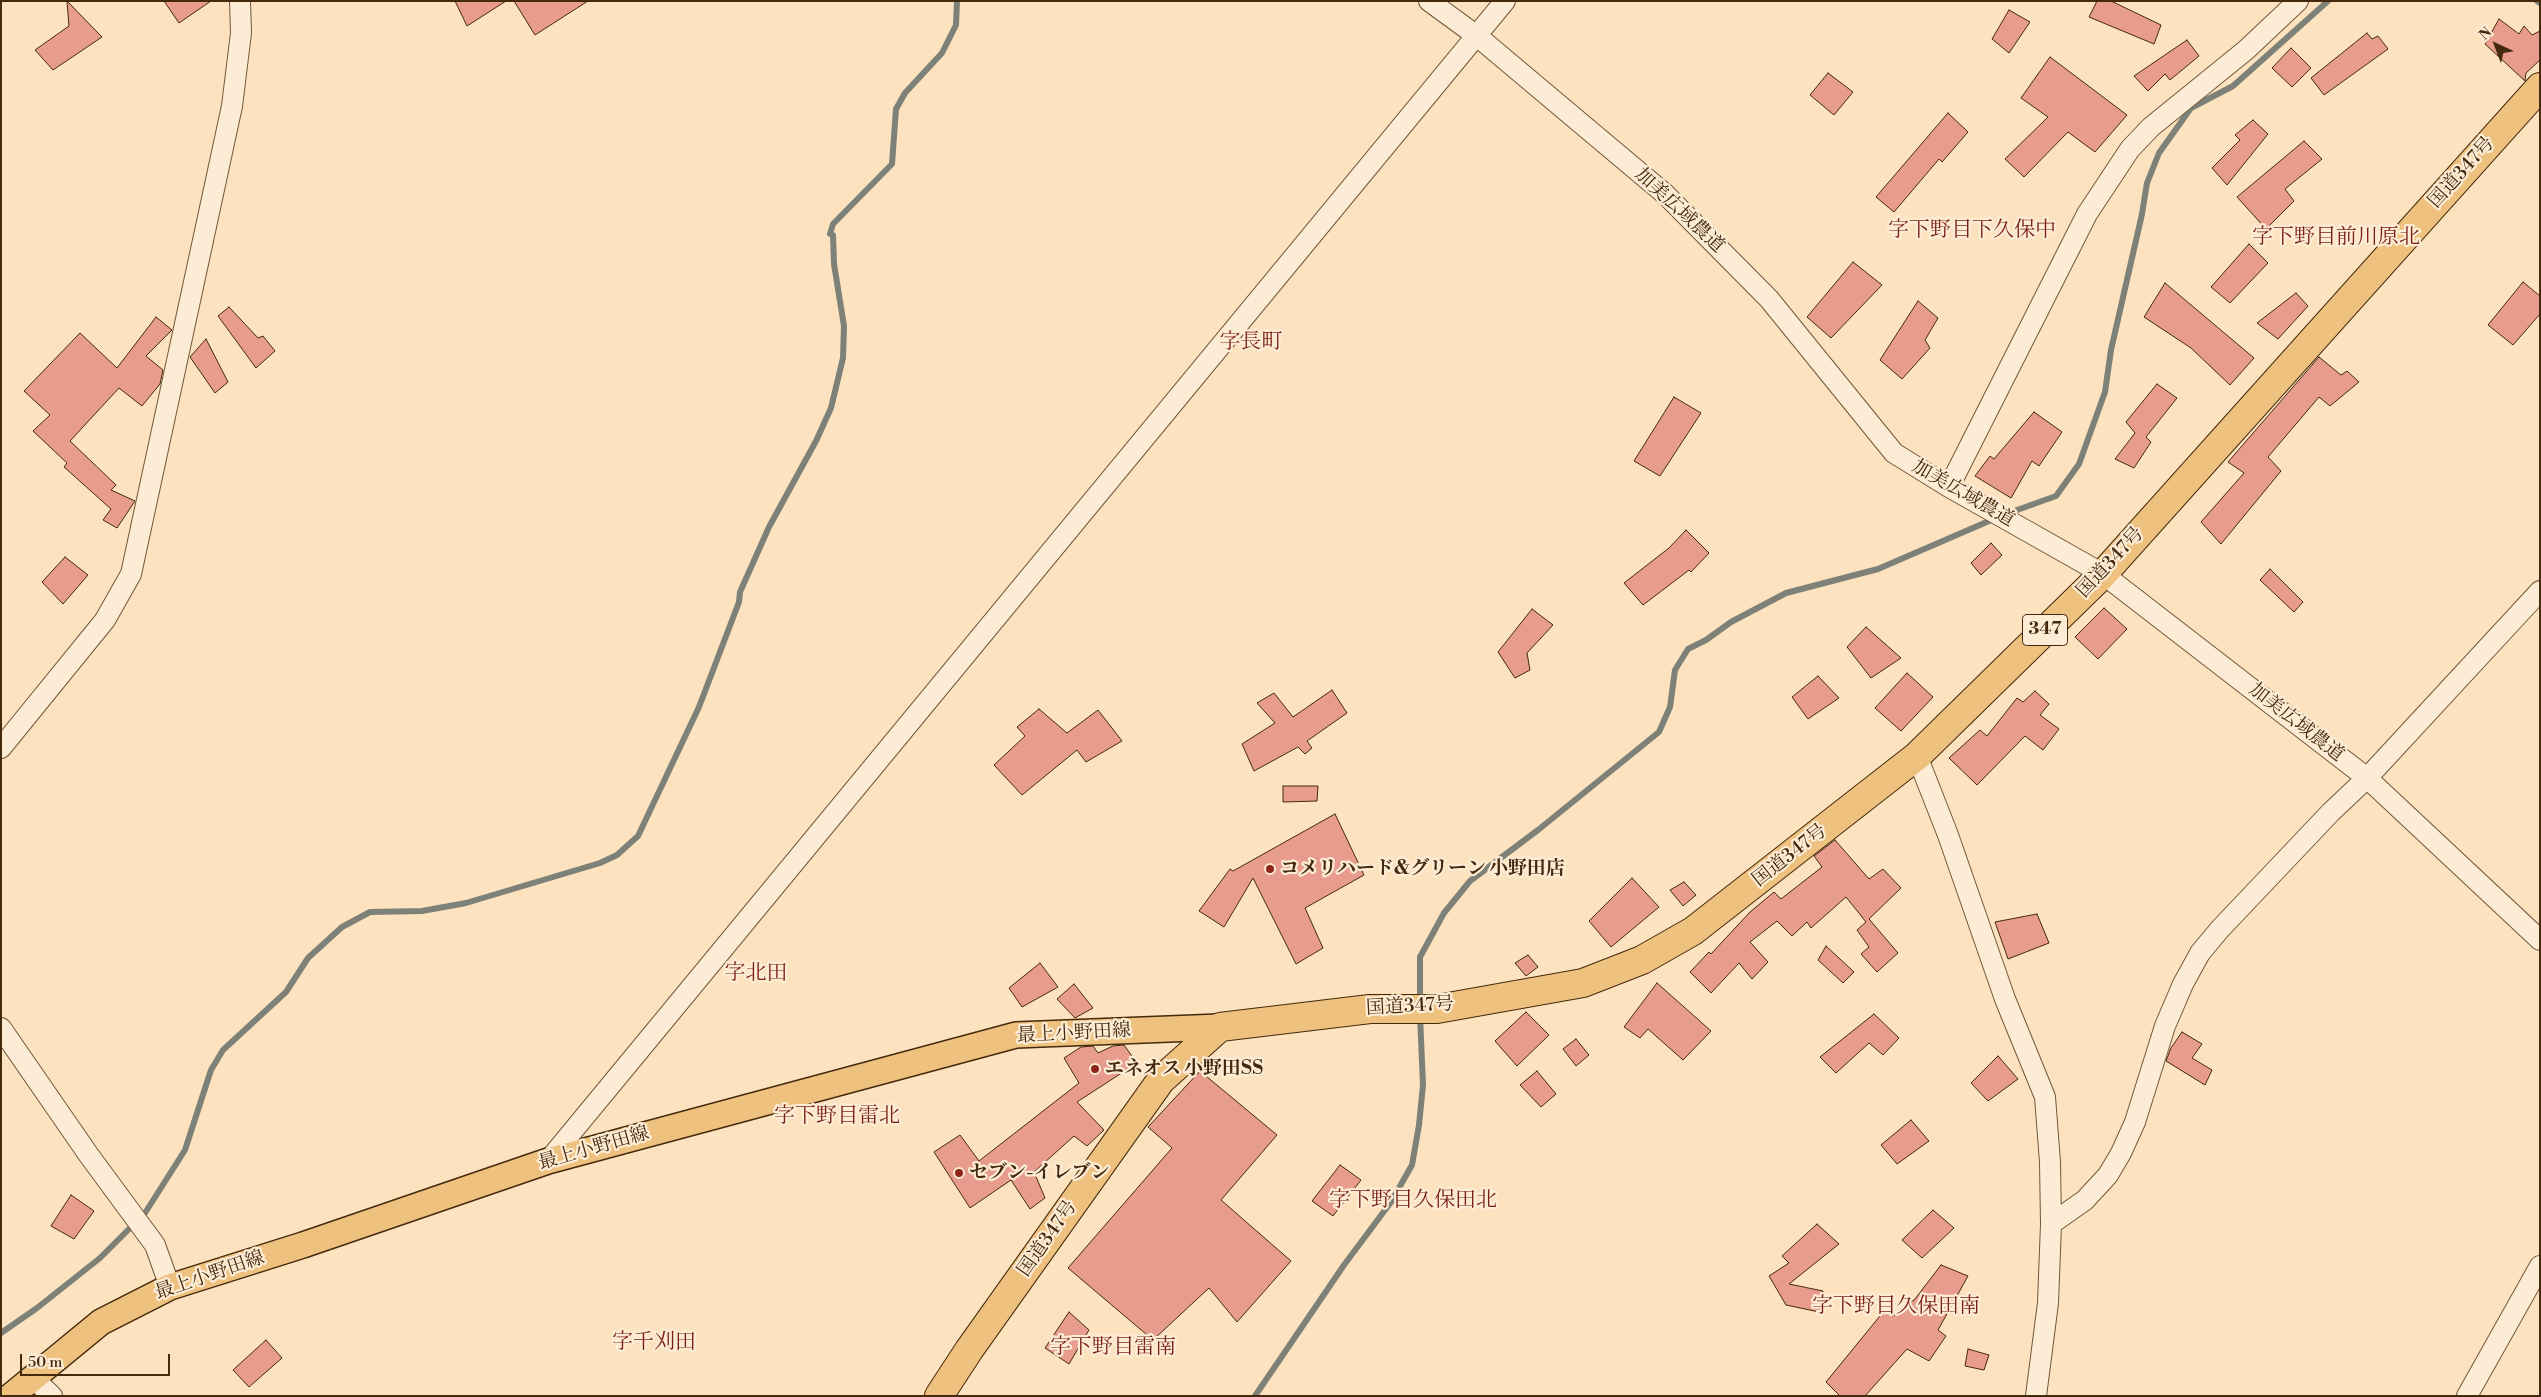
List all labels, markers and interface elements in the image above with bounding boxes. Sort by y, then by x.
north arrow [2471,20,2521,70]
text: N [2476,24,2496,44]
street label: 国道347号 [2424,133,2500,213]
street label: 加美広域農道 [1630,164,1728,258]
district label: 字下野目下久保中 [1888,218,2056,244]
district label: 字下野目前川原北 [2252,225,2420,251]
district label: 字長町 [1220,330,1282,356]
street label: 加美広域農道 [1908,456,2018,532]
street label: 国道347号 [2073,523,2149,603]
road number: 347 [2022,614,2068,646]
street label: 加美広域農道 [2244,679,2348,767]
street label: 国道347号 [1748,820,1832,892]
place label: コメリハード&グリーン 小野田店 [1280,858,1565,880]
marker: コメリハード&グリーン 小野田店 [1264,863,1276,875]
district label: 字北田 [725,961,787,987]
street label: 国道347号 [1366,993,1454,1021]
street label: 最上小野田線 [1016,1020,1132,1048]
place label: エネオス 小野田SS [1105,1058,1263,1080]
marker: エネオス 小野田SS [1089,1063,1101,1075]
district label: 字下野目雷北 [774,1104,900,1130]
street label: 最上小野田線 [536,1122,652,1176]
place label: セブン-イレブン [969,1162,1110,1184]
marker: セブン-イレブン [953,1167,965,1179]
district label: 字下野目久保田北 [1329,1188,1497,1214]
street label: 国道347号 [1013,1196,1083,1282]
street label: 最上小野田線 [152,1247,268,1305]
district label: 字下野目久保田南 [1812,1294,1980,1320]
district label: 字千刈田 [612,1330,696,1356]
district label: 字下野目雷南 [1050,1335,1176,1361]
scale bar [22,1344,172,1376]
text: 50 m [28,1353,62,1372]

